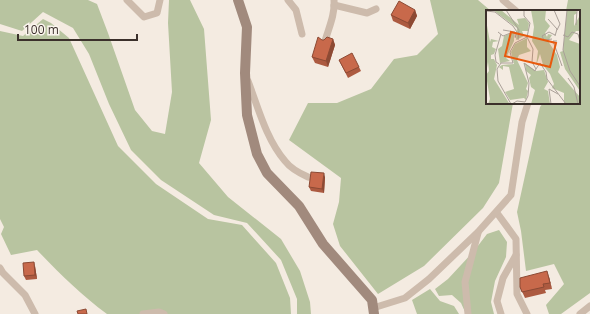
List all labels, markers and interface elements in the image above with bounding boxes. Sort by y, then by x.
inset map [486,10,580,104]
scale bar [18,16,137,42]
text: 100 m [24,21,59,38]

